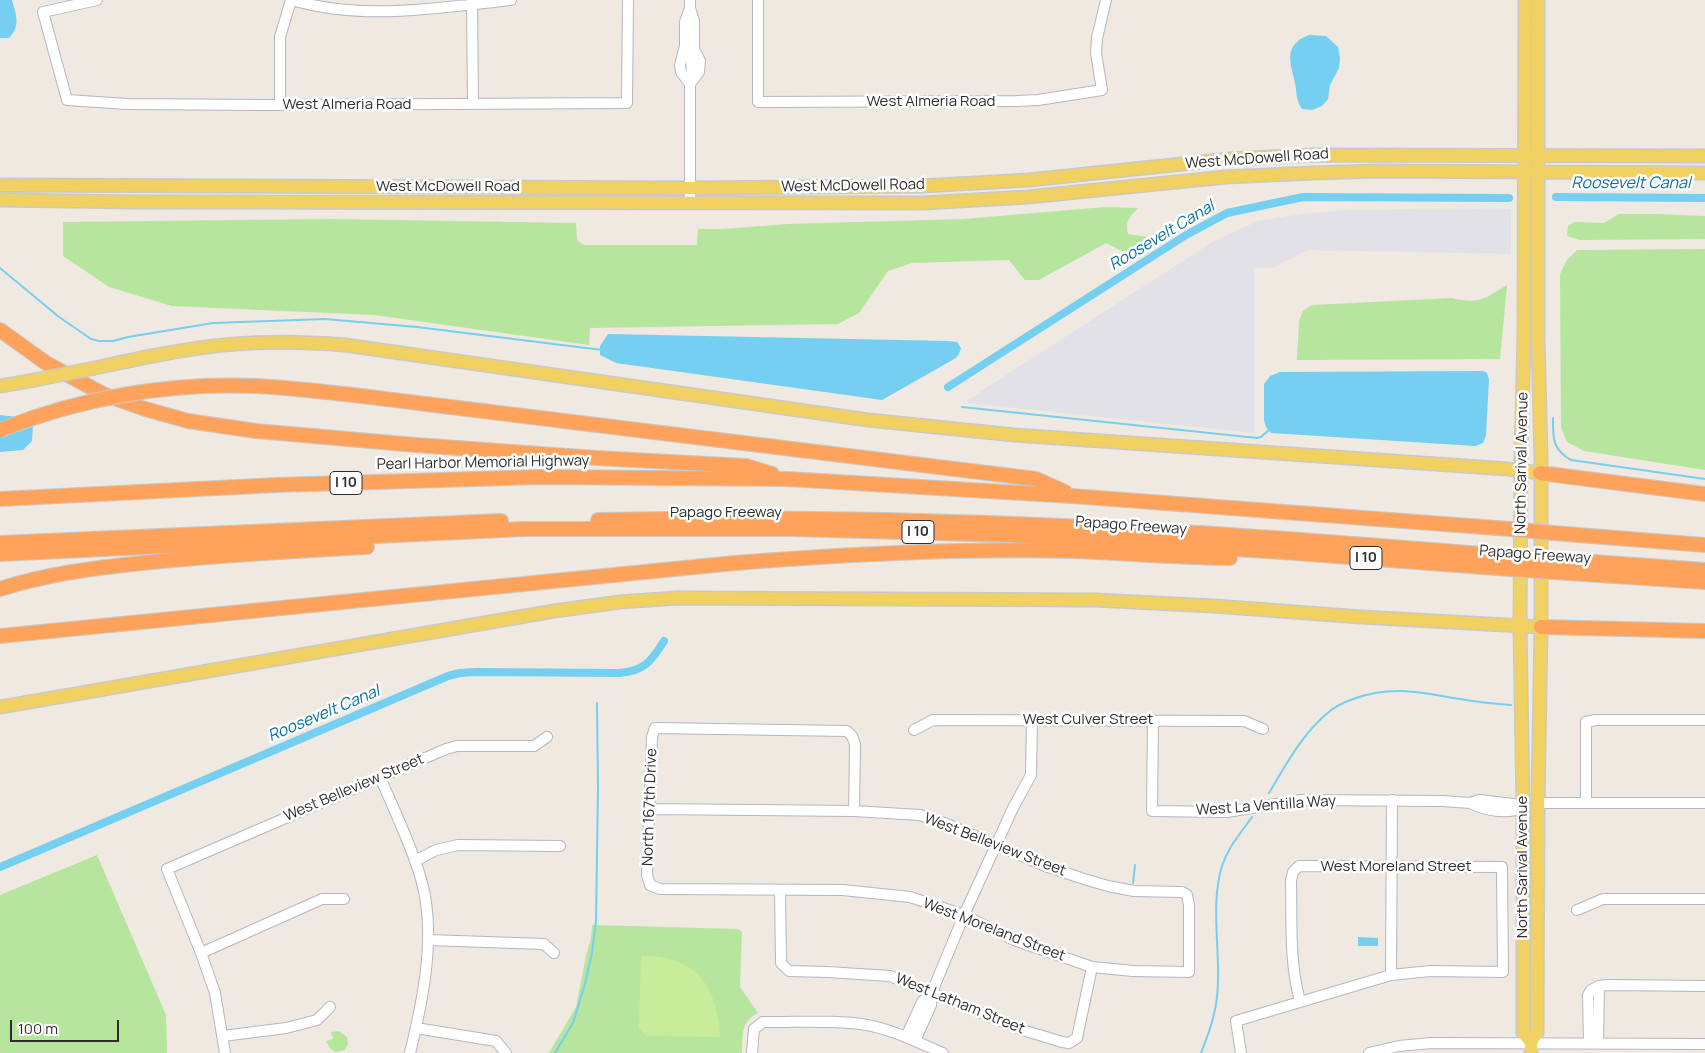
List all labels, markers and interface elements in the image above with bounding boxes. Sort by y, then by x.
street label: West Almeria Road [866,93,996,111]
street label: West Almeria Road [282,96,412,114]
street label: West McDowell Road [1185,145,1329,173]
water label: Roosevelt Canal [1571,174,1691,194]
street label: West McDowell Road [781,176,925,196]
street label: West McDowell Road [376,178,520,196]
water label: Roosevelt Canal [1106,197,1218,275]
street label: North Sarival Avenue [1512,392,1532,534]
street label: Pearl Harbor Memorial Highway [376,452,590,474]
road number: I 10 [330,472,362,494]
street label: Papago Freeway [670,504,782,522]
street label: Papago Freeway [1075,513,1187,539]
road number: I 10 [902,520,934,544]
street label: Papago Freeway [1479,542,1591,568]
road number: I 10 [1350,546,1382,570]
water label: Roosevelt Canal [265,682,383,746]
street label: West Culver Street [1023,711,1153,729]
street label: North 167th Drive [639,748,661,866]
street label: West Belleview Street [281,750,427,826]
street label: West La Ventilla Way [1195,792,1337,820]
street label: North Sarival Avenue [1514,796,1532,938]
street label: West Belleview Street [922,810,1068,880]
street label: West Moreland Street [1321,858,1471,876]
street label: West Moreland Street [920,895,1068,965]
street label: West Latham Street [893,970,1027,1038]
scale bar [12,1010,121,1042]
text: 100 m [18,1018,58,1039]

